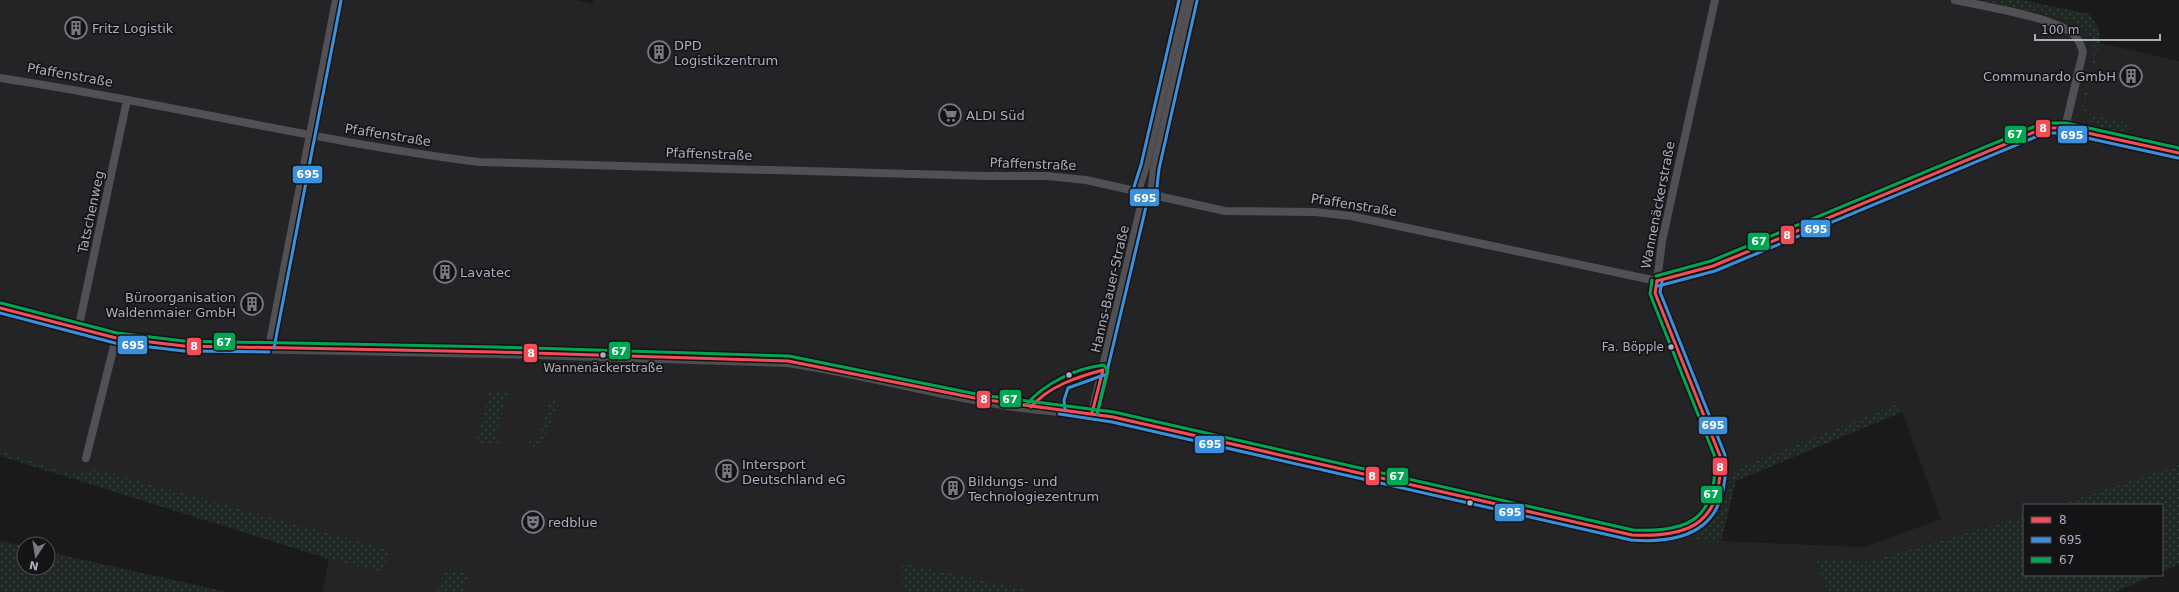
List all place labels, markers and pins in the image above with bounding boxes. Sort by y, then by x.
building icon: Fritz Logistik [63,15,89,41]
place label: Fritz Logistik [92,21,174,36]
place label: DPD Logistikzentrum [674,38,778,68]
building icon: DPD Logistikzentrum [646,39,672,65]
building icon: Communardo GmbH [2118,63,2144,89]
place label: Communardo GmbH [1983,69,2116,84]
supermarket icon: ALDI Süd [937,102,963,128]
place label: ALDI Süd [966,108,1025,123]
building icon: Lavatec [432,259,458,285]
place label: Lavatec [460,265,511,280]
place label: Büroorganisation Waldenmaier GmbH [105,290,236,320]
building icon: Büroorganisation Waldenmaier GmbH [239,291,265,317]
place label: Fa. Böpple [1602,340,1664,354]
marker: Fa. Böpple [1666,342,1676,352]
marker: Wannenäckerstraße [598,350,608,360]
place label: Wannenäckerstraße [543,361,663,375]
unlabelled marker [1064,370,1074,380]
place label: Intersport Deutschland eG [742,457,846,487]
building icon: Intersport Deutschland eG [714,458,740,484]
place label: Bildungs- und Technologiezentrum [967,474,1099,504]
building icon: Bildungs- und Technologiezentrum [940,475,966,501]
unlabelled marker [1465,498,1475,508]
theatre icon: redblue [520,509,546,535]
place label: redblue [548,515,597,530]

